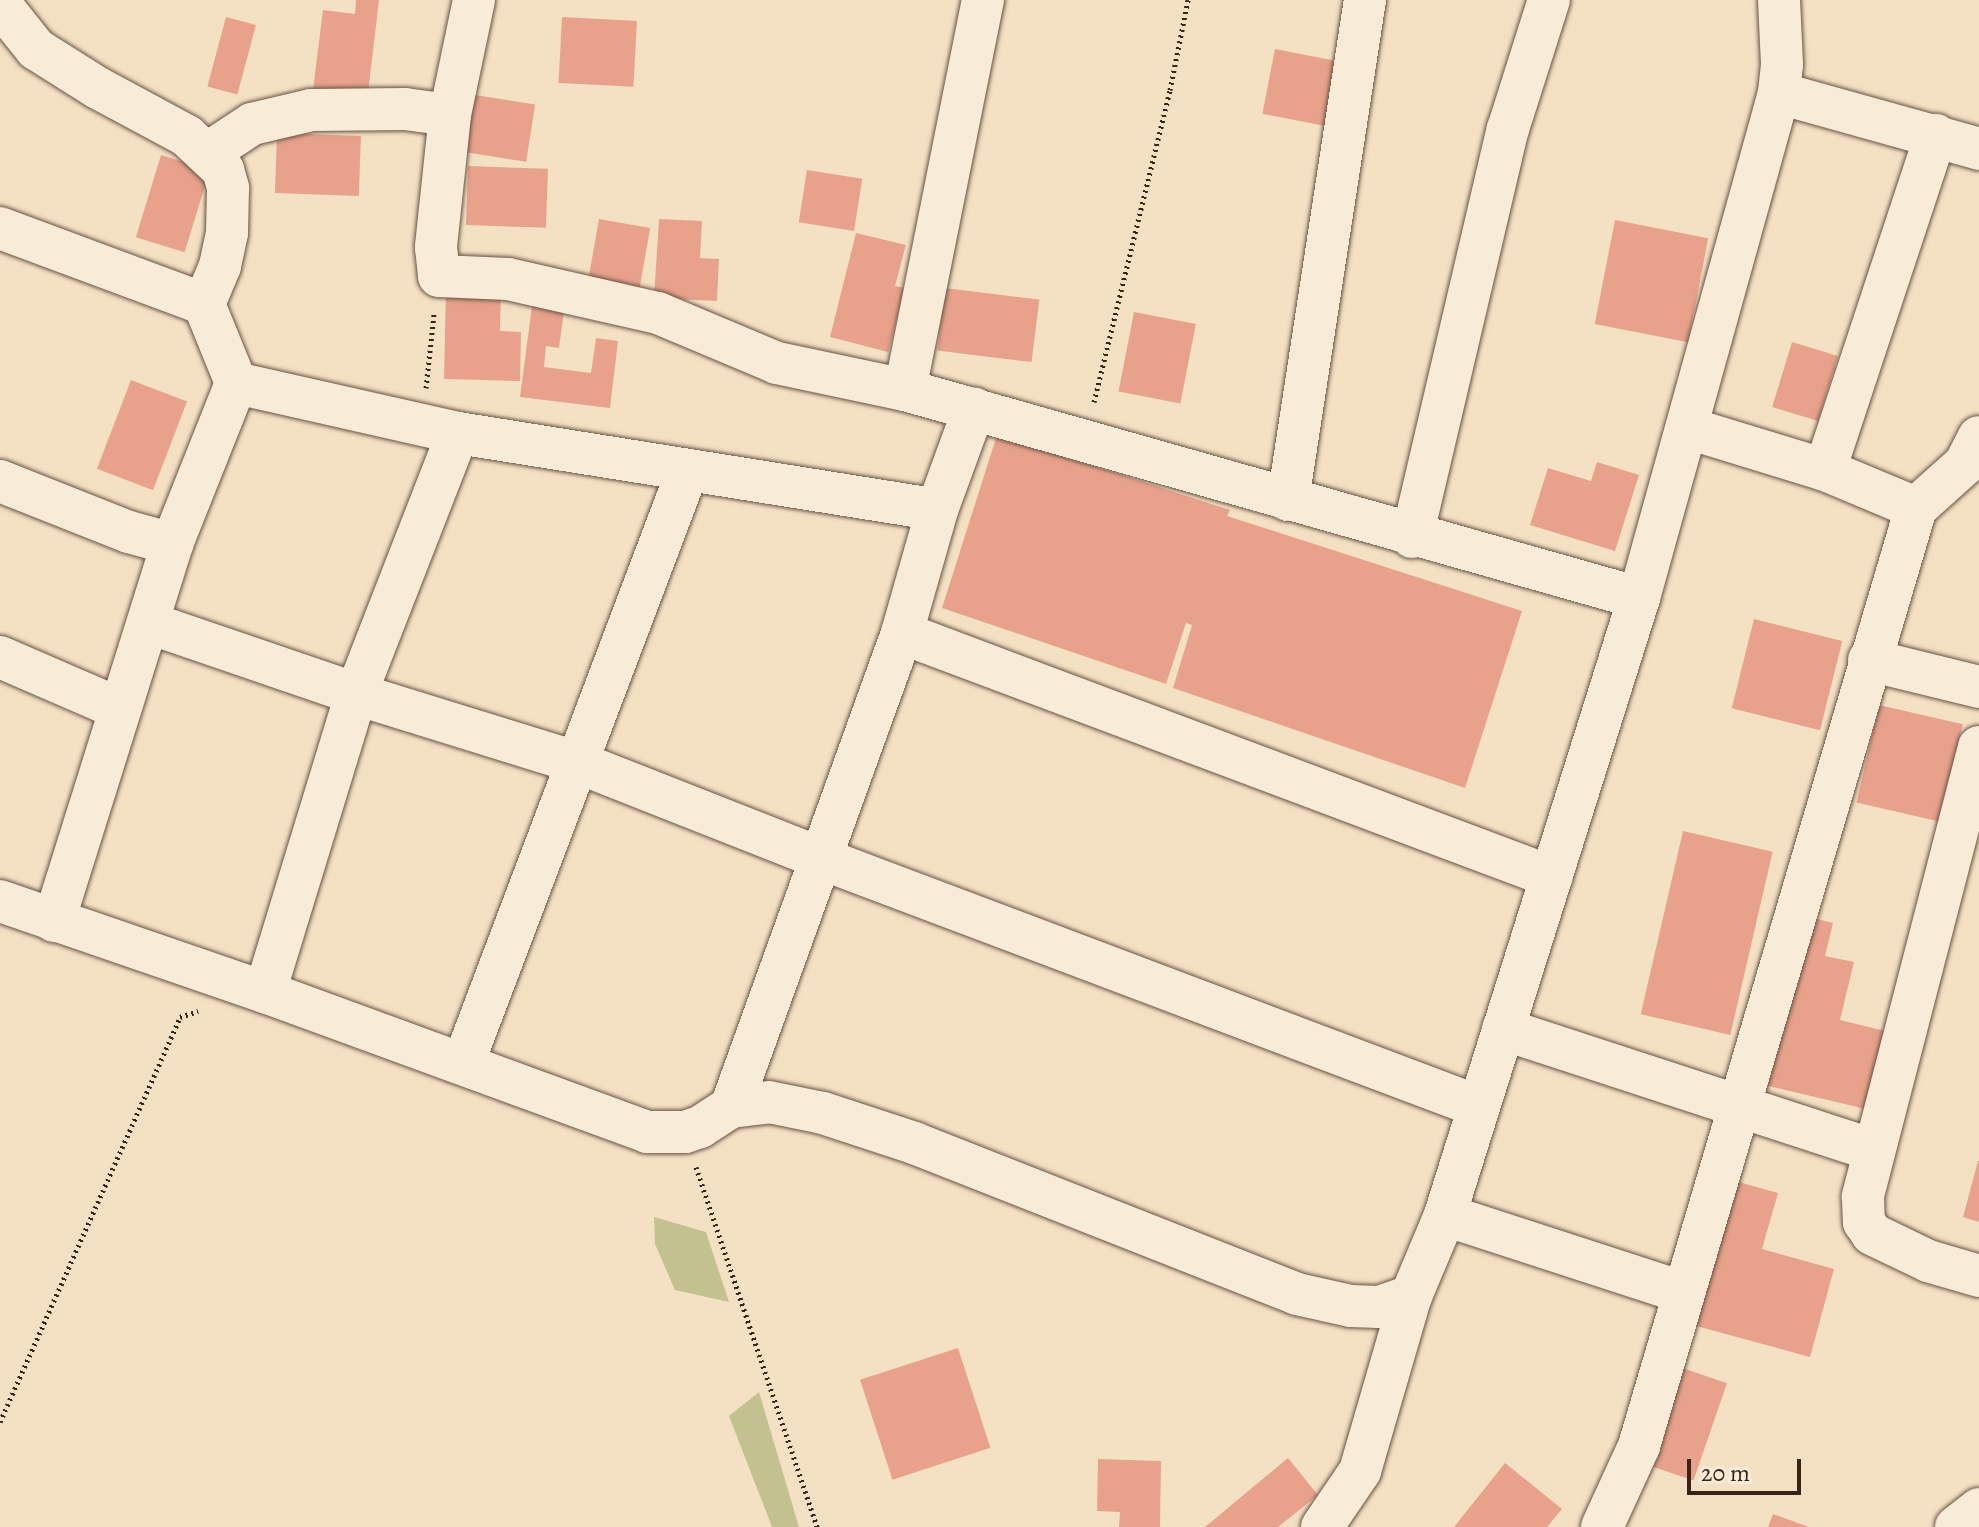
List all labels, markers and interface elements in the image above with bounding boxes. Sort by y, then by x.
scale bar [1691,1443,1805,1493]
text: 20 m [1701,1457,1750,1489]

